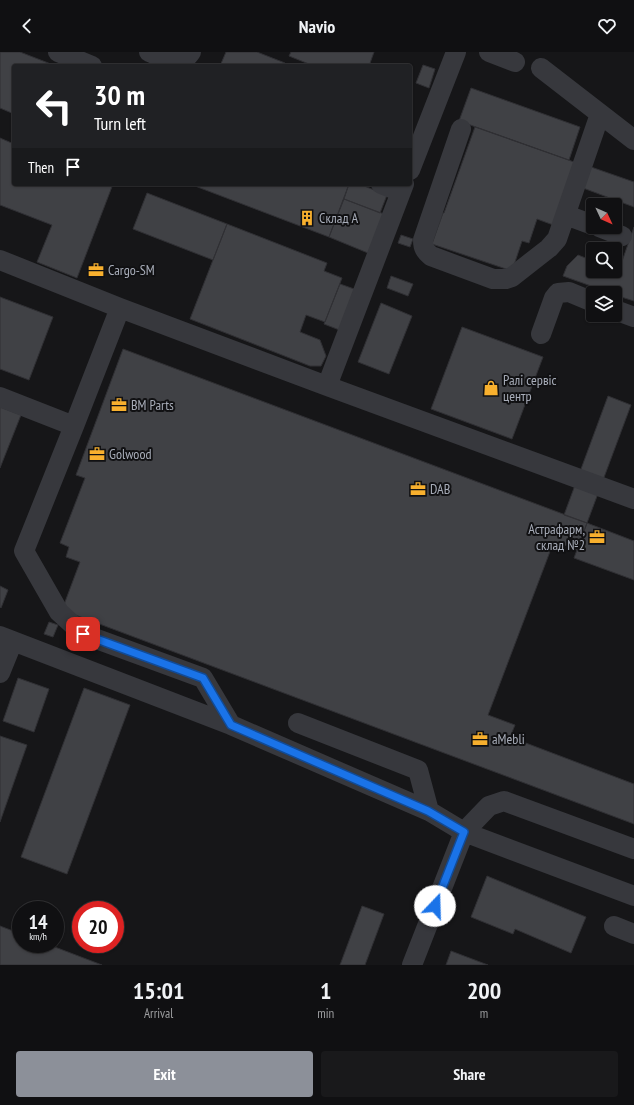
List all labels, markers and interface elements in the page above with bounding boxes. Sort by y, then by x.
icon: back [16,15,38,37]
text: Navio [299,15,335,38]
icon: heart [596,15,618,37]
text: 30 m [94,76,145,113]
icon: left [28,80,80,132]
text: Turn left [94,112,146,135]
icon: arrive [62,156,84,178]
text: Then [28,158,54,177]
north arrow [586,198,622,234]
map controls [586,198,622,322]
building icon: Склад A [298,209,316,227]
place label: Склад A [319,209,358,227]
button: search [586,242,622,278]
office icon: Cargo-SM [87,261,105,279]
place label: Cargo-SM [108,261,155,279]
button: layers [586,286,622,322]
place label: Ралі сервіс центр [503,371,557,405]
shop icon: Ралі сервіс центр [482,379,500,397]
office icon: BM Parts [110,396,128,414]
place label: BM Parts [131,396,174,414]
office icon: Golwood [88,445,106,463]
place label: Golwood [109,445,152,463]
office icon: DAB [409,480,427,498]
place label: DAB [430,480,450,498]
place label: Астрафарм, склад №2 [528,520,585,554]
office icon: Астрафарм, склад №2 [588,528,606,546]
pin [66,617,100,651]
icon: arrive [72,623,94,645]
office icon: aMebli [471,730,489,748]
place label: aMebli [492,730,525,748]
position arrow [414,885,456,927]
speed limit sign: 20 [72,901,124,953]
text: 14 [28,909,48,935]
text: km/h [29,930,47,943]
text: 15:01 [133,975,185,1006]
text: 1 [320,975,331,1006]
text: 200 [467,975,501,1006]
text: Arrival [144,1005,173,1022]
text: min [317,1005,334,1022]
text: m [480,1005,488,1022]
button: Exit [16,1051,313,1097]
button: Share [321,1051,618,1097]

